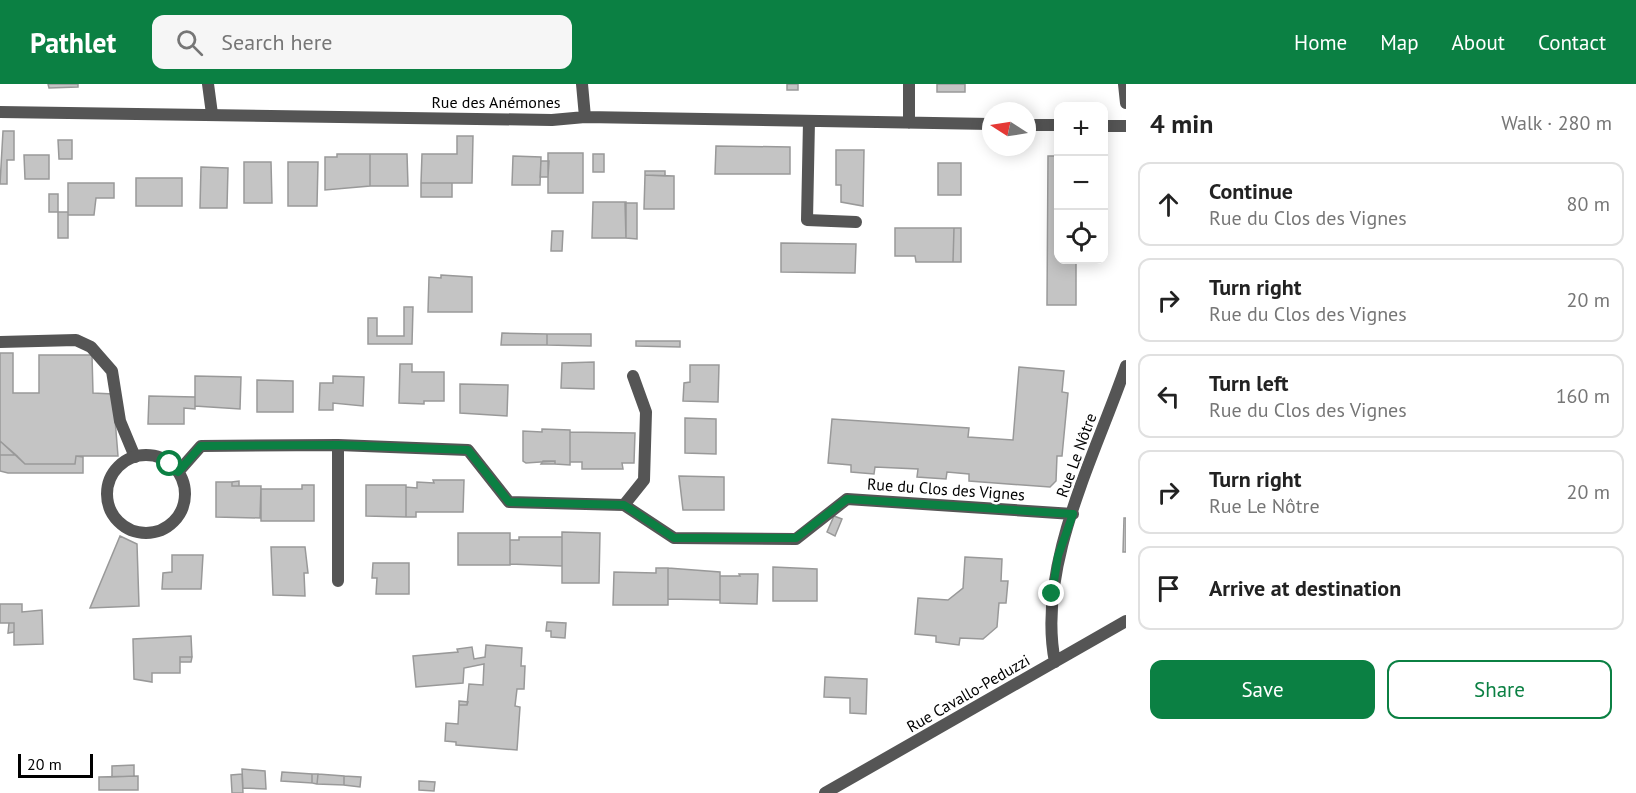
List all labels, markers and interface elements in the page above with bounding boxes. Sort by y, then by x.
search box [152,15,572,69]
text: Pathlet [30,24,116,61]
icon: search [173,26,206,59]
text: Search here [221,28,332,56]
text: Home [1294,29,1347,56]
text: Map [1380,29,1419,56]
text: About [1452,29,1505,56]
text: Contact [1538,29,1606,56]
street label: Rue des Anémones [431,92,561,112]
north arrow [982,102,1036,156]
map controls [1054,102,1108,264]
button: + [1054,102,1108,156]
text: 4 min [1150,107,1213,140]
text: Walk · 280 m [1501,110,1612,136]
button: − [1054,156,1108,210]
text: Continue [1209,177,1293,205]
icon: ahead [1152,188,1185,221]
text: 80 m [1567,191,1610,217]
text: Rue du Clos des Vignes [1209,205,1407,231]
button: locate [1054,210,1108,264]
text: Turn right [1209,273,1301,301]
icon: right [1152,284,1185,317]
text: 20 m [1567,287,1610,313]
text: Rue du Clos des Vignes [1209,301,1407,327]
text: Turn left [1209,369,1289,397]
icon: left [1152,380,1185,413]
text: 160 m [1556,383,1610,409]
text: Rue du Clos des Vignes [1209,397,1407,423]
street label: Rue Le Nôtre [1051,410,1101,500]
route start [156,450,182,476]
text: Turn right [1209,465,1301,493]
street label: Rue du Clos des Vignes [866,474,1026,505]
icon: right [1152,476,1185,509]
text: 20 m [1567,479,1610,505]
text: Rue Le Nôtre [1209,493,1320,519]
icon: arrive [1152,572,1185,605]
text: Arrive at destination [1209,574,1401,602]
route end [1038,580,1064,606]
street label: Rue Cavallo-Peduzzi [903,650,1033,736]
button: Save [1150,660,1375,719]
button: Share [1387,660,1612,719]
scale bar [18,751,93,778]
text: 20 m [27,754,62,774]

